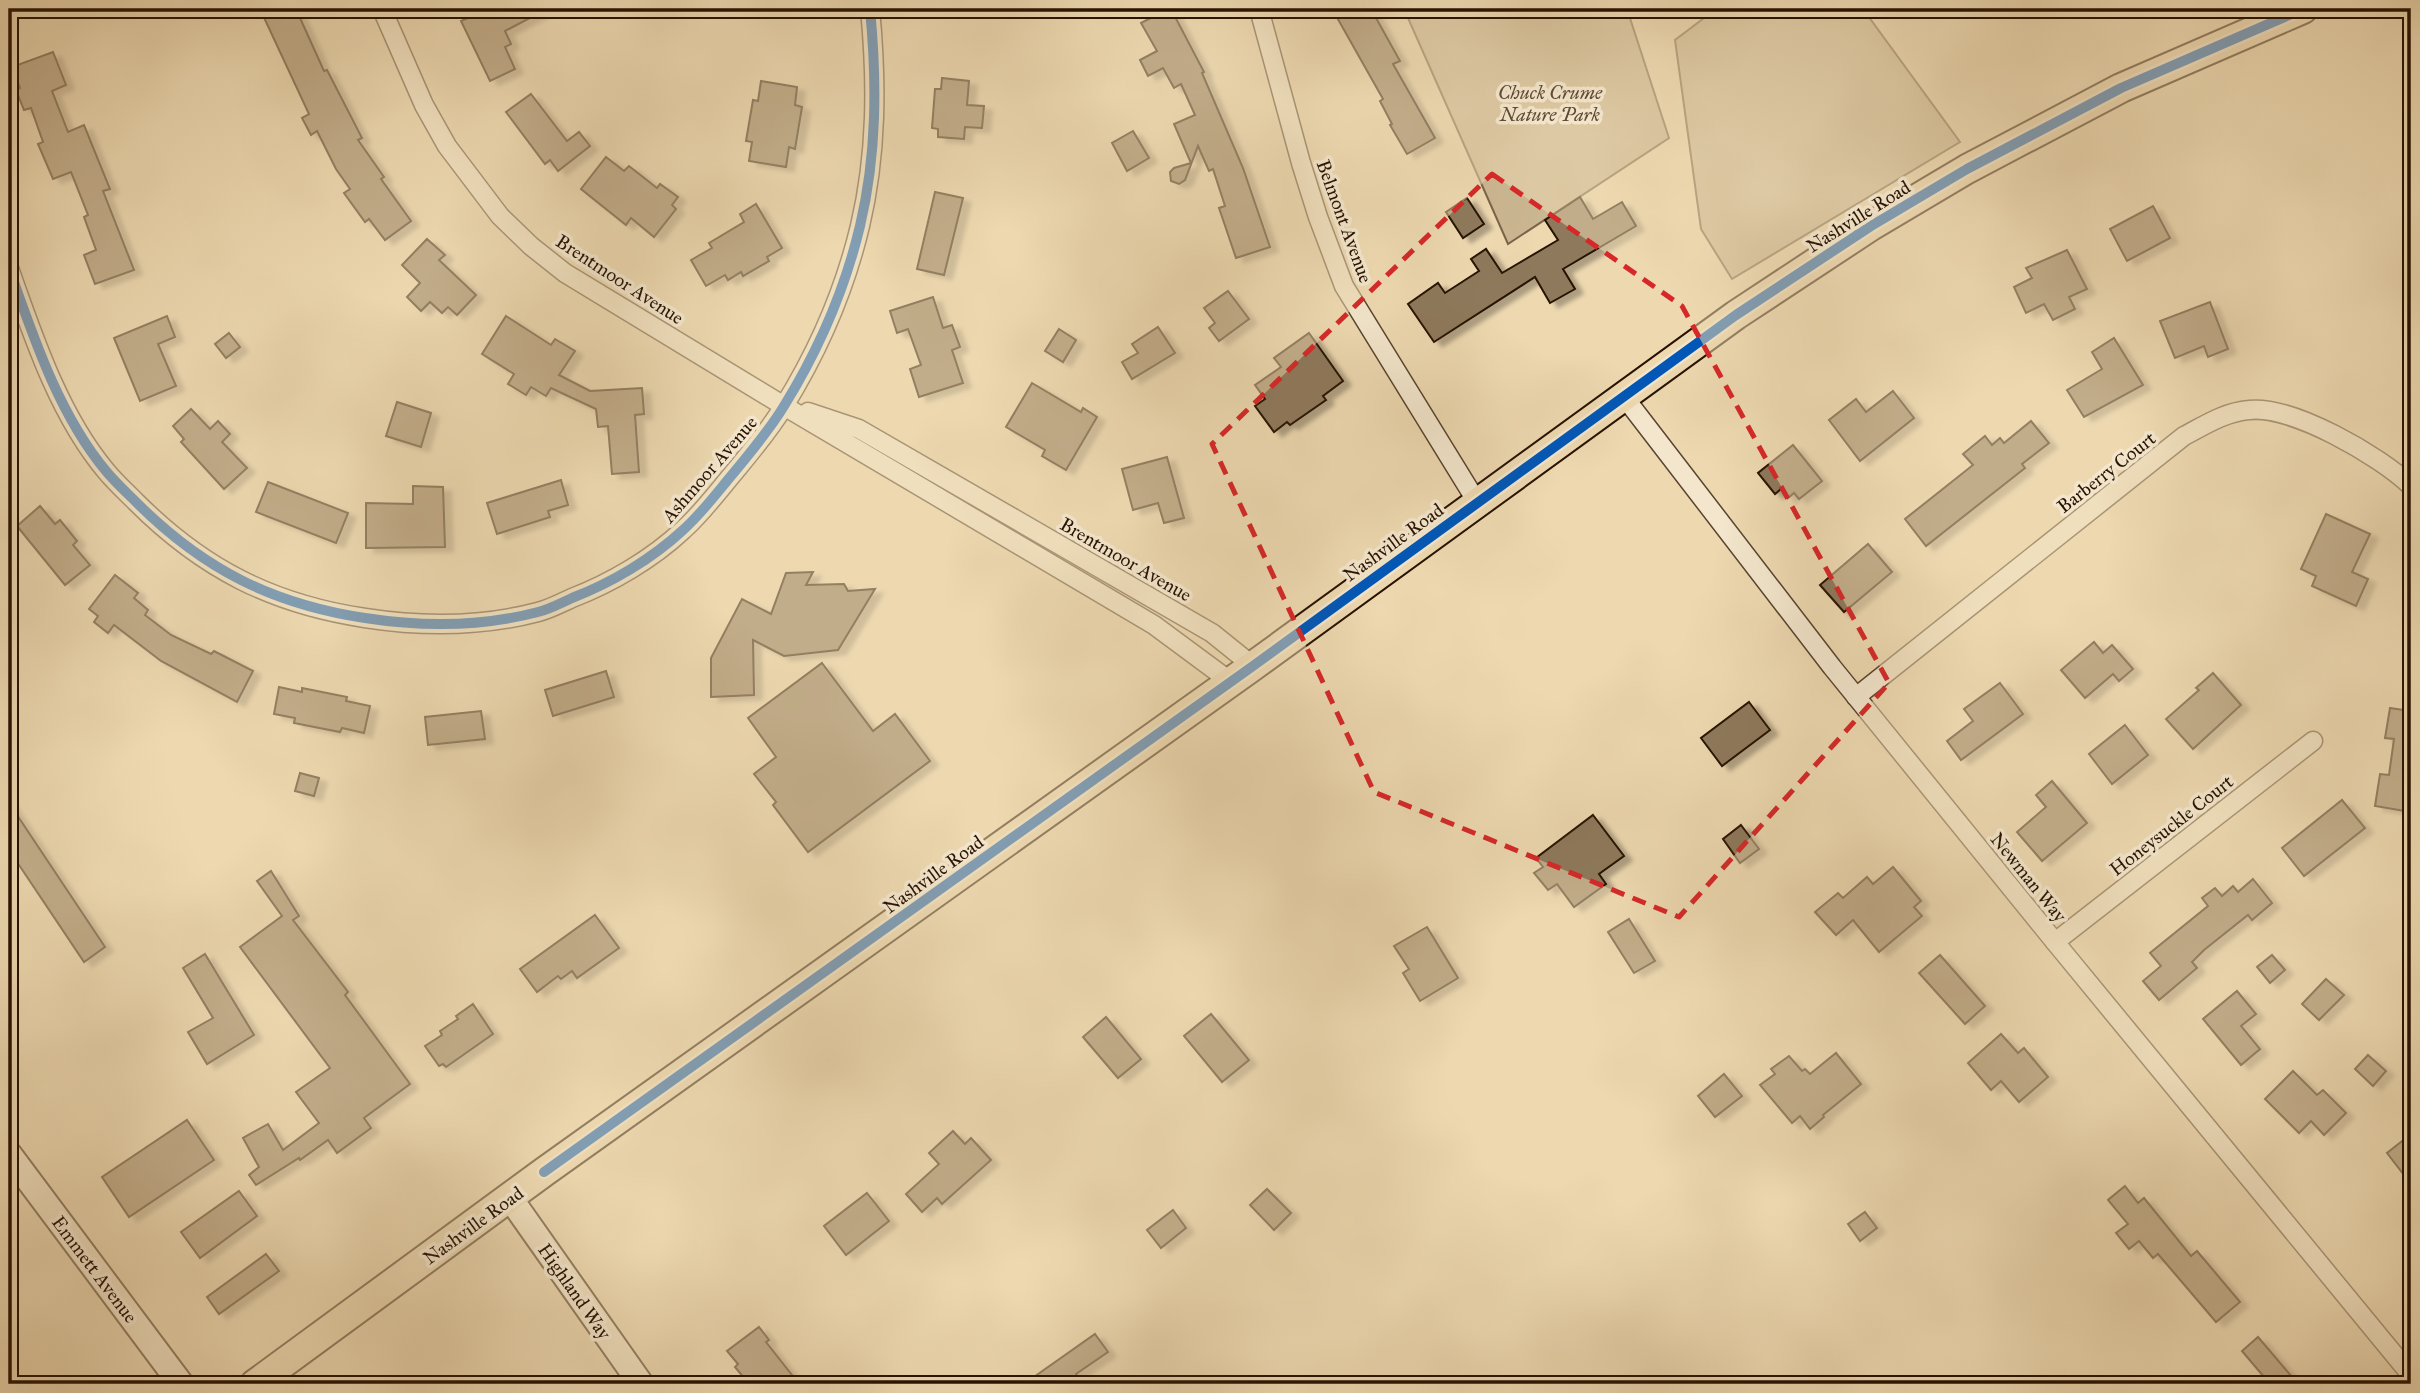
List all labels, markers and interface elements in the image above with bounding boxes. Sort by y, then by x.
park label: Chuck Crume Nature Park [1498,81,1603,126]
street label: Belmont Avenue [1312,156,1377,286]
street label: Nashville Road [1802,175,1915,257]
street label: Brentmoor Avenue [551,230,688,329]
street label: Ashmoor Avenue [656,411,762,528]
street label: Barberry Court [2052,427,2160,518]
street label: Nashville Road [1339,498,1448,586]
street label: Brentmoor Avenue [1056,513,1196,606]
street label: Honeysuckle Court [2105,770,2238,881]
street label: Newman Way [1986,828,2072,927]
street label: Nashville Road [879,830,988,918]
street label: Nashville Road [419,1181,528,1269]
street label: Emmett Avenue [47,1211,142,1327]
street label: Highland Way [532,1239,617,1345]

